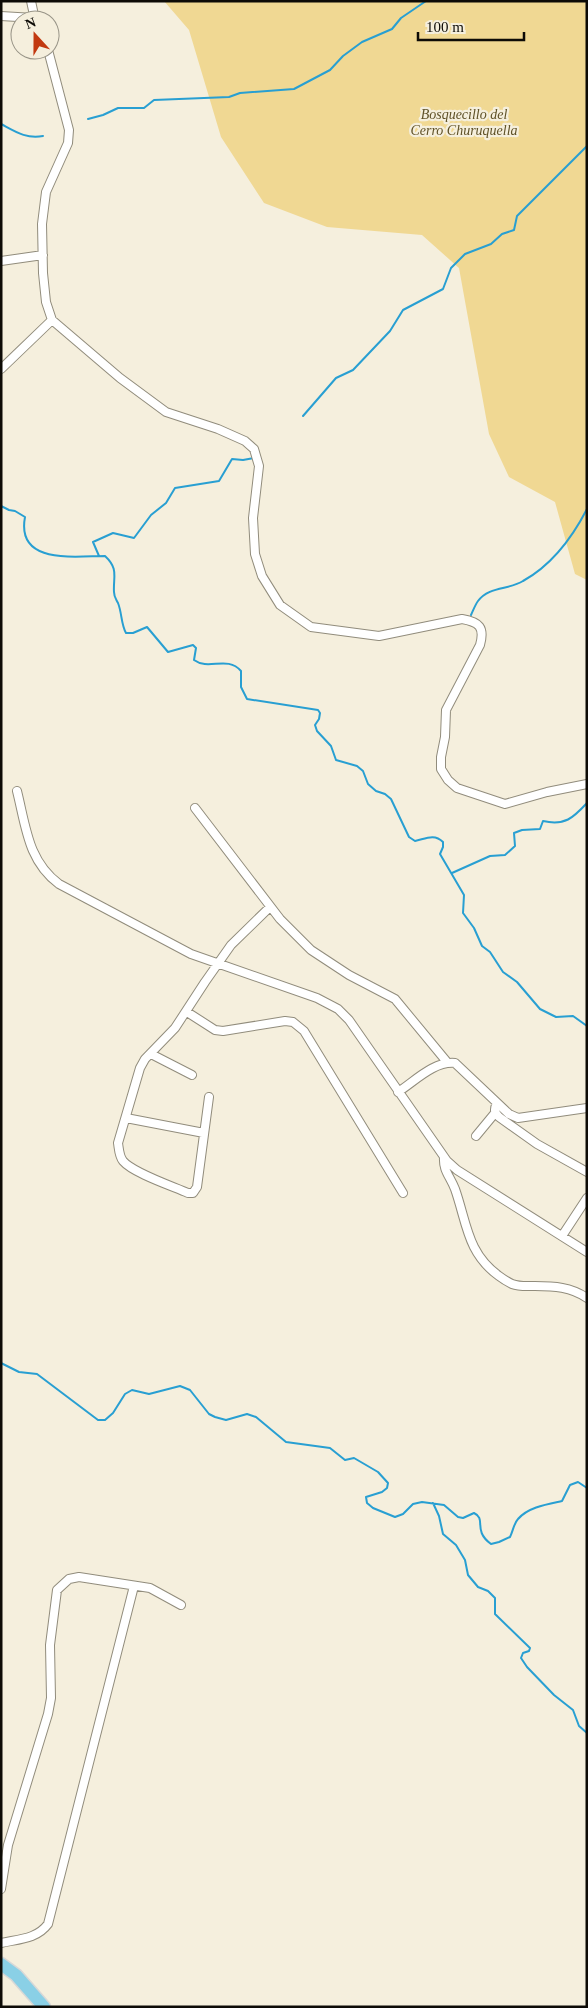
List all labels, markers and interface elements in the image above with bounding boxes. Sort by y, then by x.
north arrow [10,10,60,60]
scale bar [418,10,524,42]
text: N [23,15,38,32]
text: 100 m [426,19,464,35]
park label: Bosquecillo del Cerro Churuquella [410,107,518,138]

